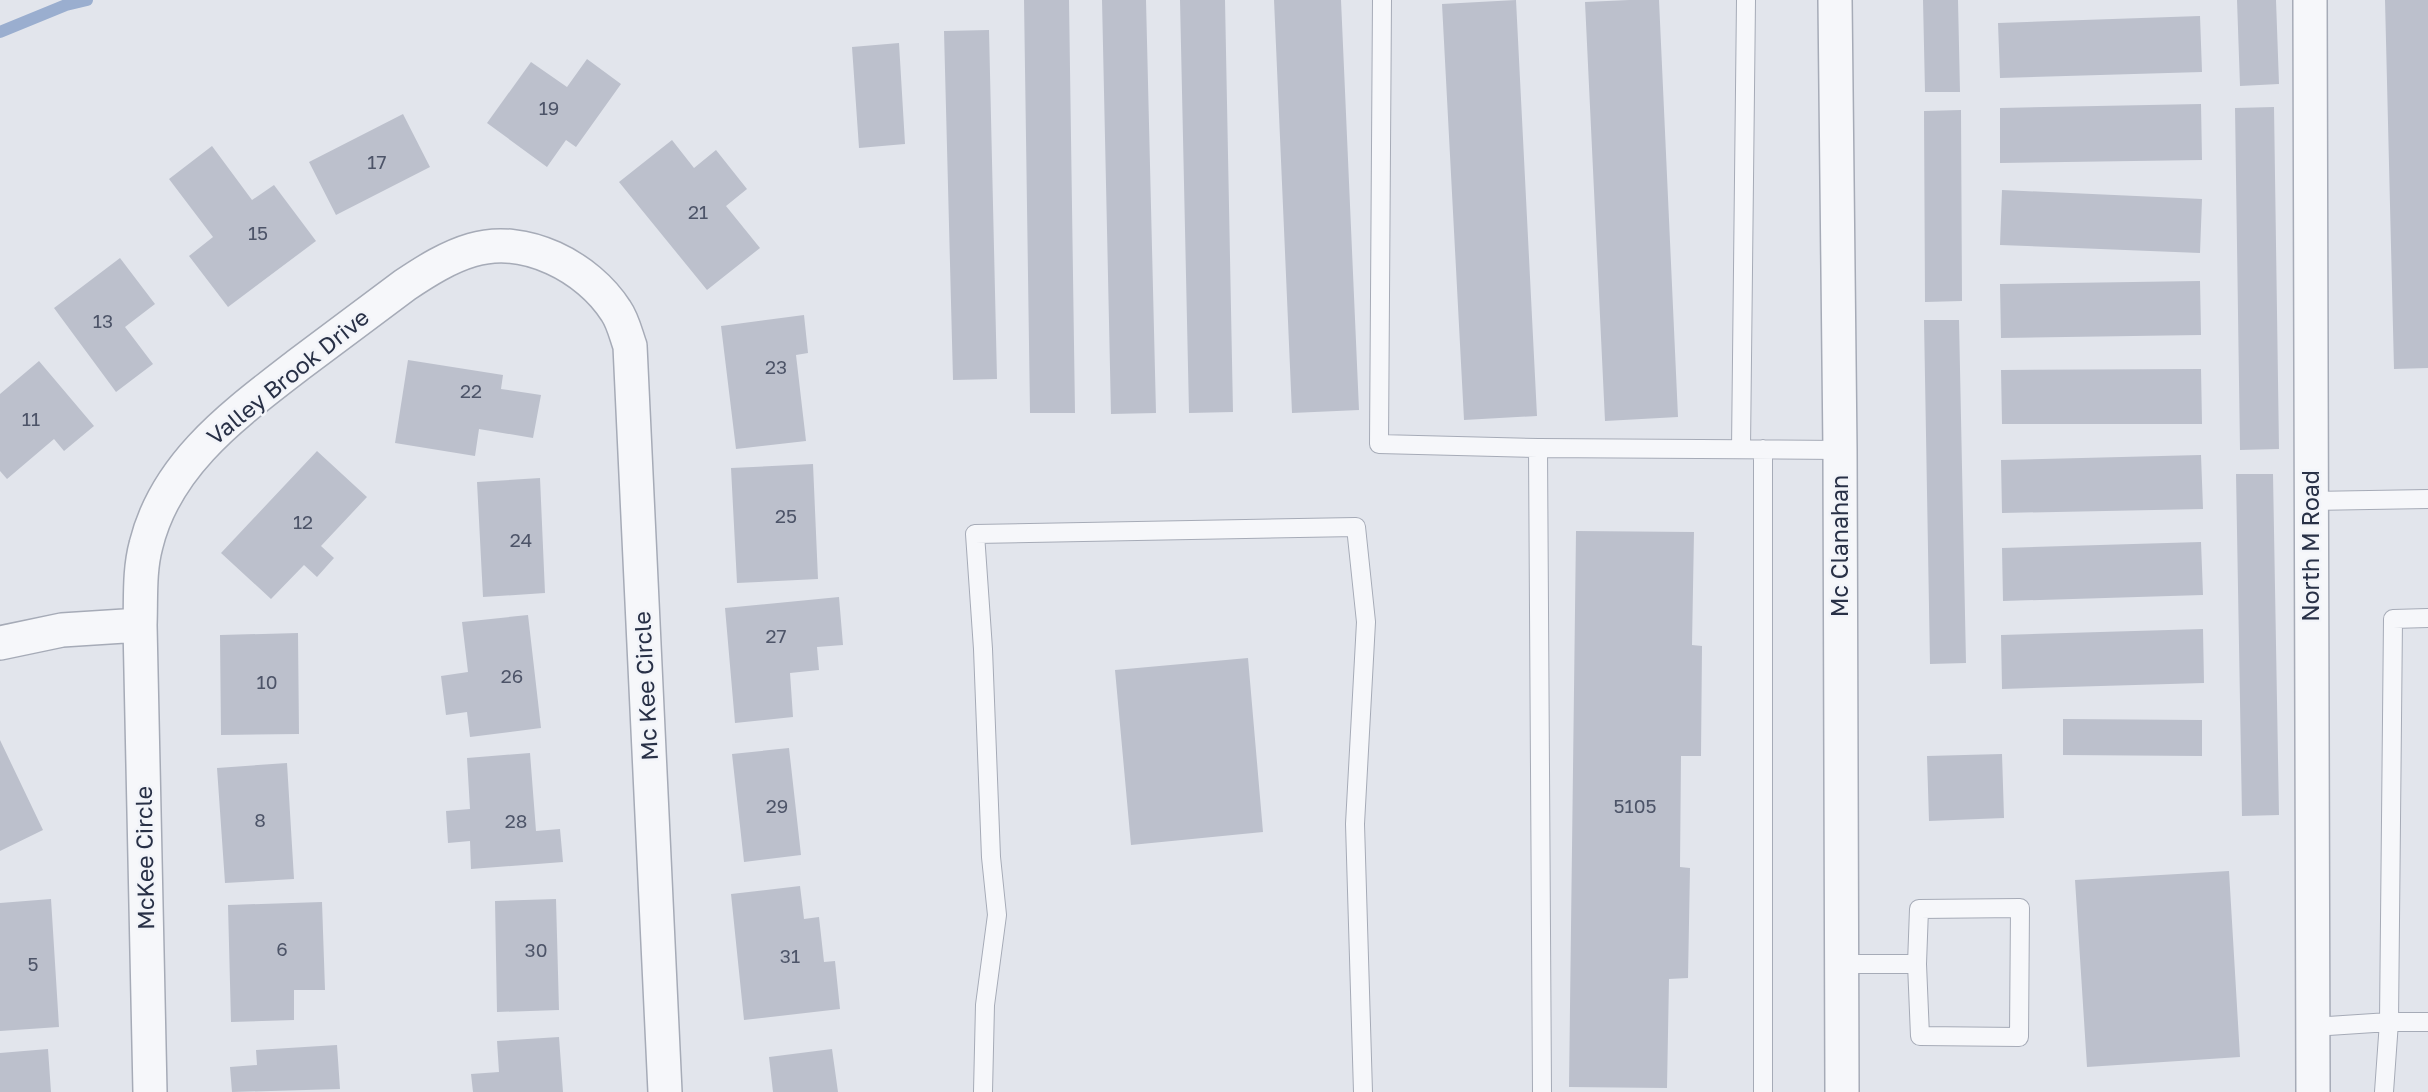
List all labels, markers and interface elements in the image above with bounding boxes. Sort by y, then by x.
house number: 19 [539,96,559,119]
house number: 17 [367,150,387,173]
house number: 21 [688,200,708,223]
house number: 15 [248,221,268,244]
street label: Valley Brook Drive [201,302,374,450]
house number: 13 [93,309,113,332]
house number: 23 [765,355,787,378]
house number: 22 [460,379,482,402]
house number: 11 [22,407,40,430]
street label: North M Road [2296,470,2324,622]
street label: Mc Clanahan [1825,475,1853,617]
house number: 25 [775,504,797,527]
house number: 12 [293,510,313,533]
house number: 24 [510,528,532,551]
street label: Mc Kee Circle [627,611,663,761]
house number: 27 [765,624,787,647]
house number: 26 [501,664,523,687]
house number: 10 [257,670,278,693]
street label: McKee Circle [129,786,159,930]
house number: 29 [766,794,788,817]
house number: 5105 [1613,794,1657,817]
house number: 8 [254,808,266,831]
house number: 28 [505,809,527,832]
house number: 6 [276,937,288,960]
house number: 30 [525,938,547,961]
house number: 31 [780,944,800,967]
house number: 5 [27,952,39,975]

